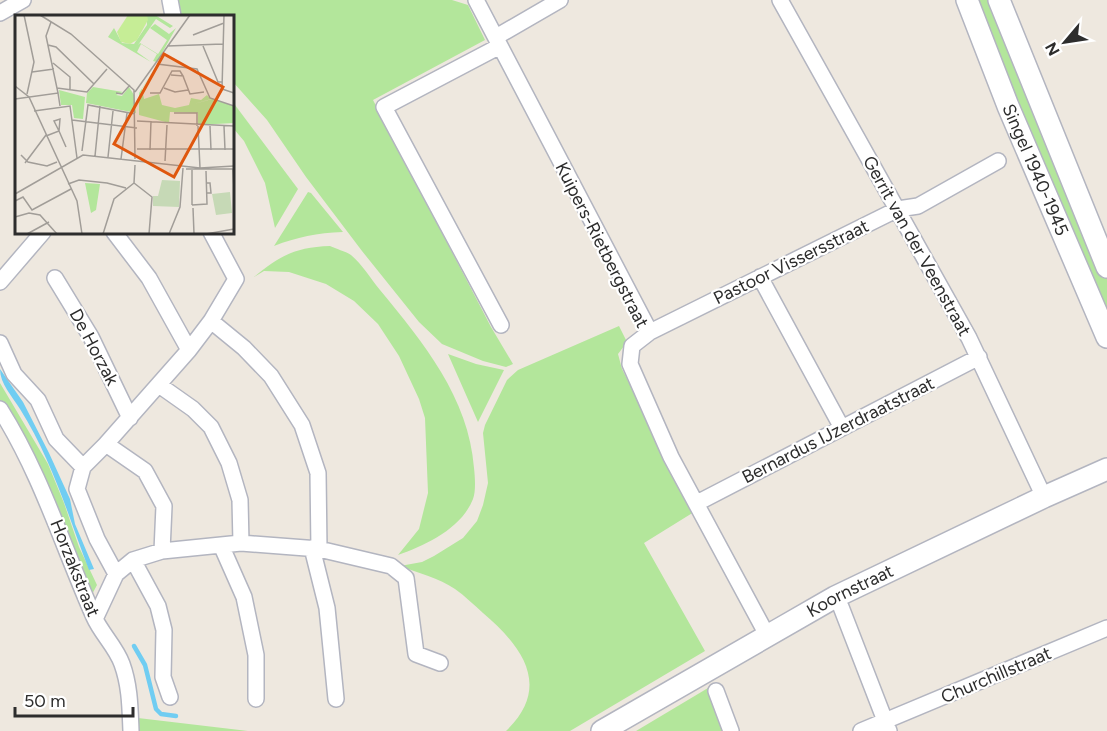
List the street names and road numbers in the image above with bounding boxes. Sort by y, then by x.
street label: Singel 1940-1945 [997,101,1073,239]
street label: Gerrit van der Veenstraat [858,152,976,340]
street label: Kuipers-Rietbergstraat [551,158,653,332]
street label: Pastoor Vissersstraat [710,215,872,309]
street label: De Horzak [65,305,123,389]
street label: Bernardus IJzerdraatstraat [738,372,938,488]
street label: Horzakstraat [45,516,105,620]
street label: Koornstraat [803,560,897,622]
street label: Churchillstraat [938,642,1055,708]

